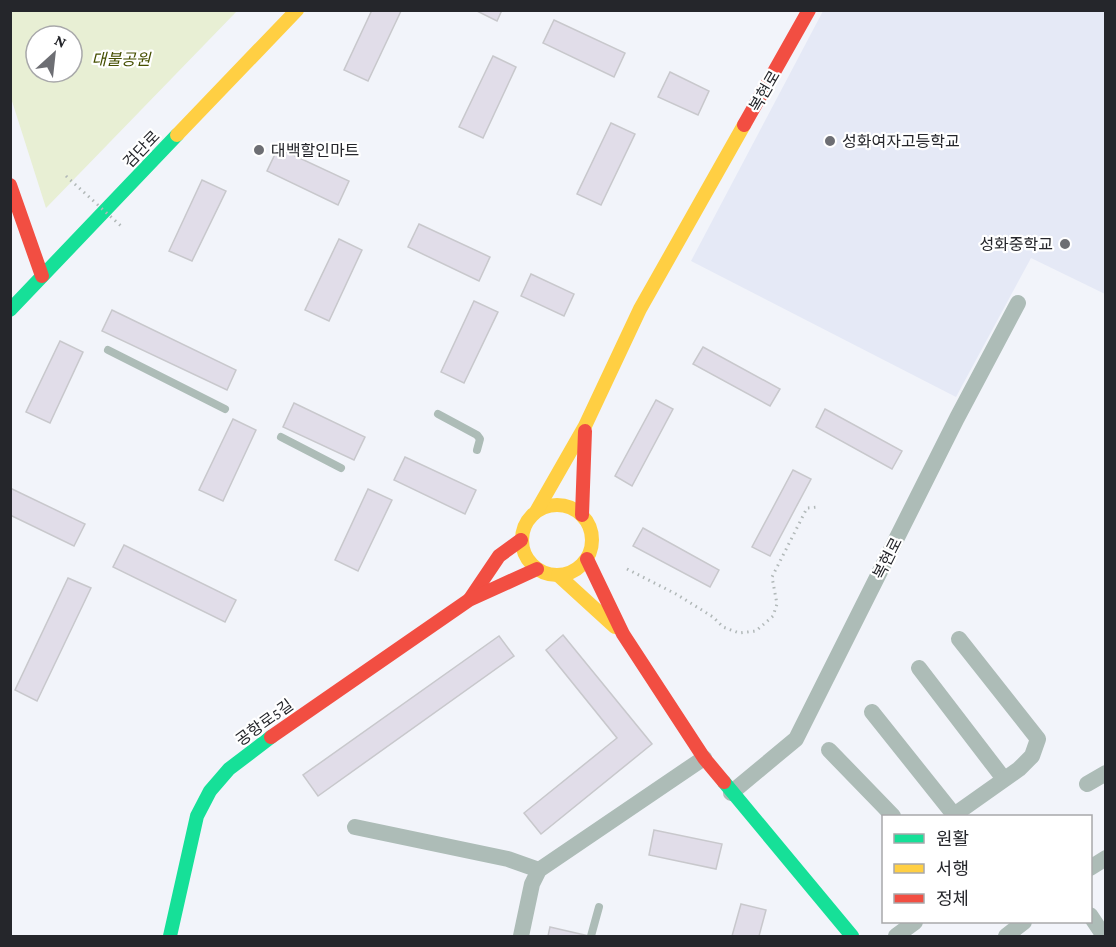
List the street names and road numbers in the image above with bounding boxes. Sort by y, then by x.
street label: 복현로 [746,68,783,115]
street label: 검단로 [120,127,163,171]
street label: 복현로 [870,534,905,582]
street label: 공항로5길 [232,696,296,749]

